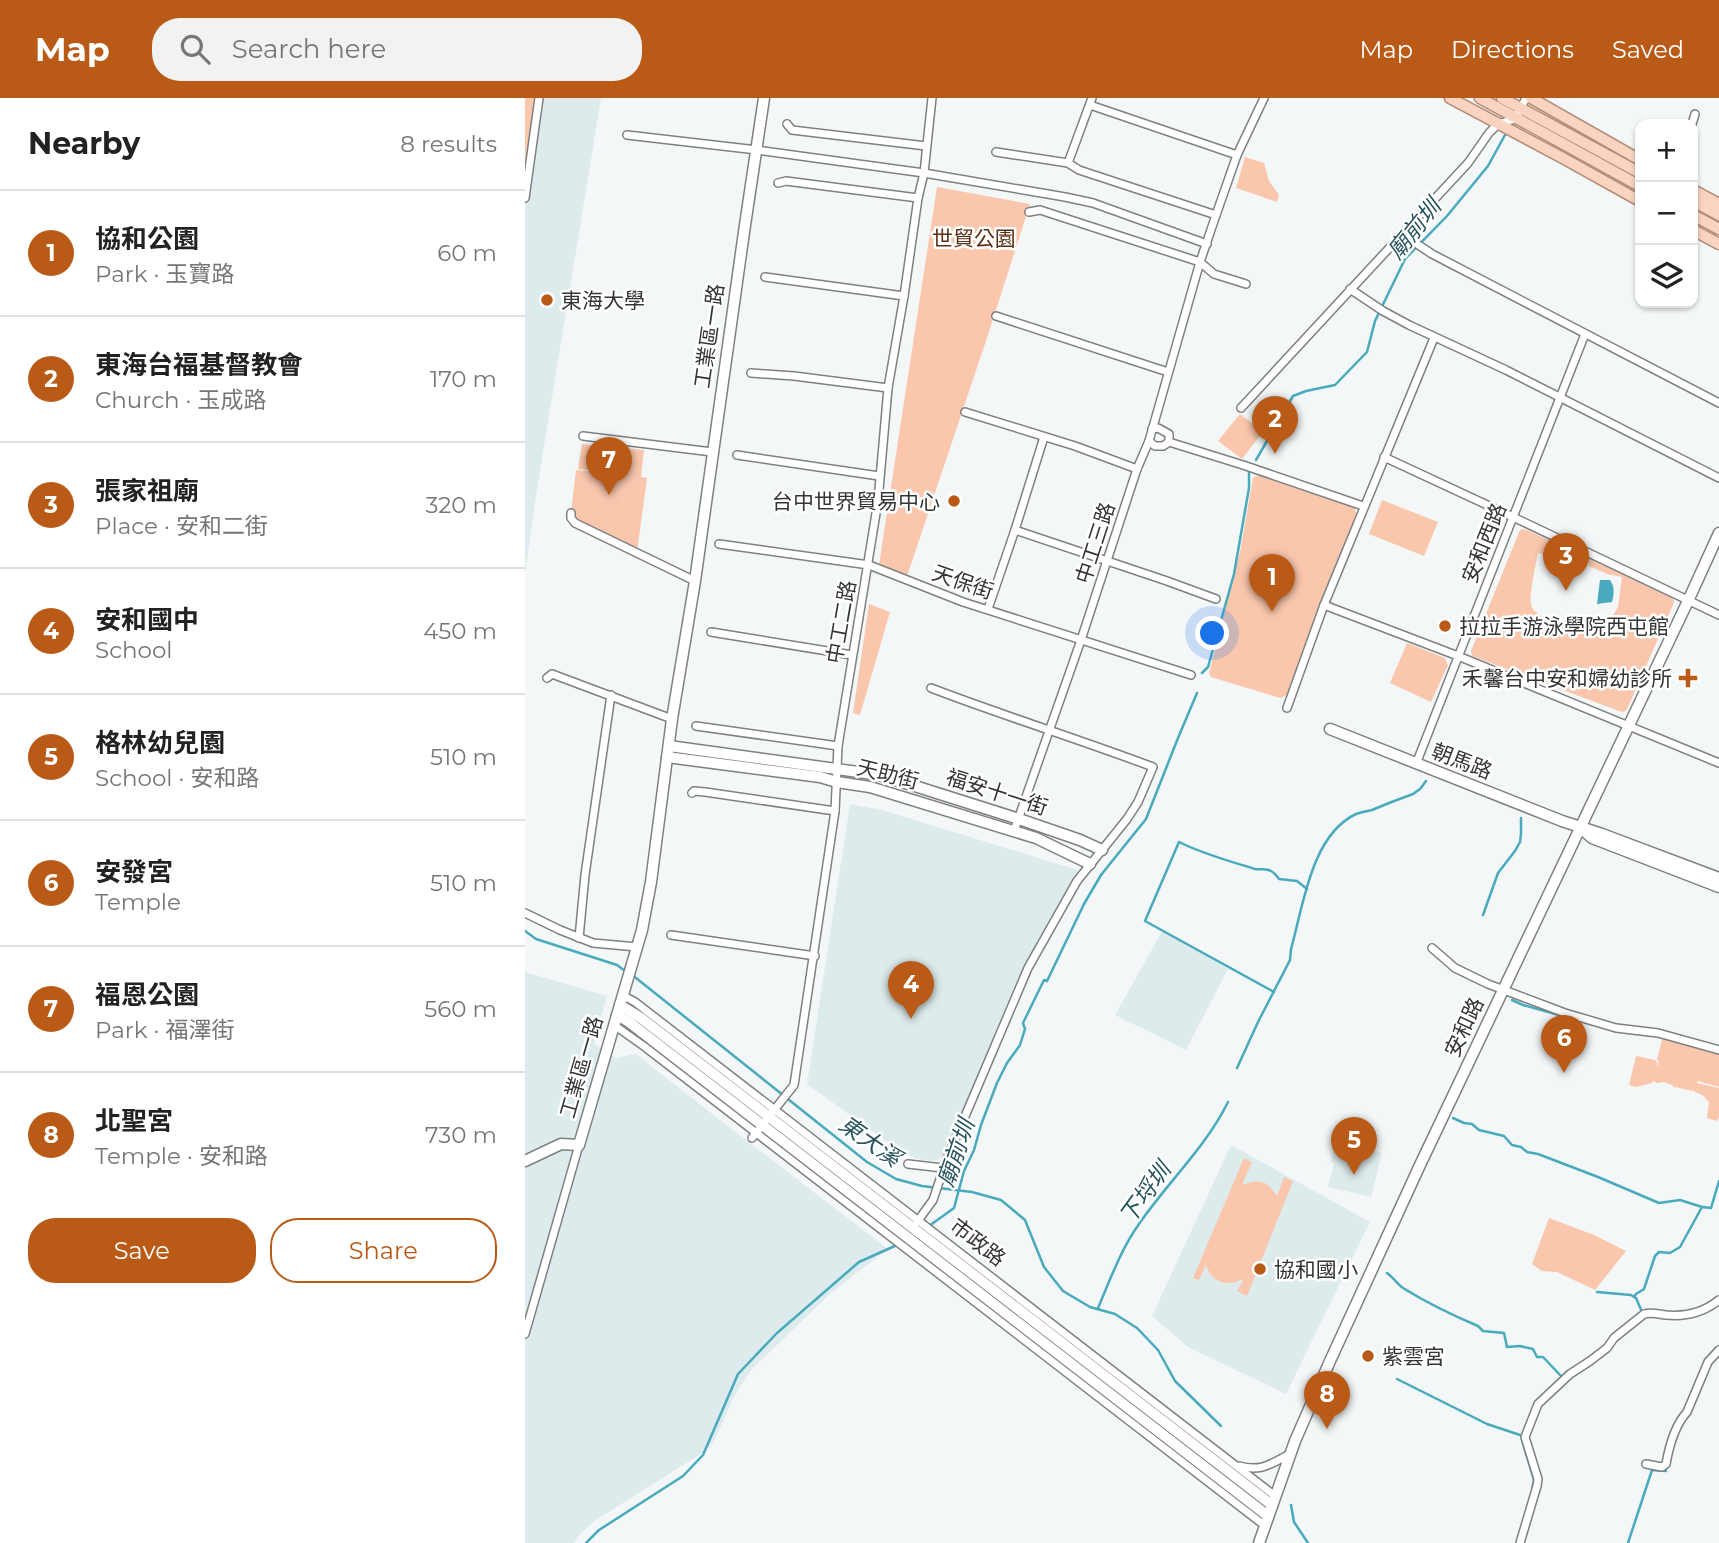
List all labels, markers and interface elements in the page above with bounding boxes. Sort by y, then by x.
search box [152,18,642,81]
text: Map [35,29,110,69]
icon: search [176,30,214,68]
text: Search here [232,33,386,65]
text: Map [1360,35,1413,64]
text: Directions [1451,35,1574,64]
text: Saved [1612,35,1684,64]
map controls [1635,119,1698,308]
button: + [1635,119,1698,182]
text: Nearby [28,125,140,162]
text: 8 results [400,130,497,158]
button: − [1635,182,1698,245]
water label: 廟前圳 [1381,191,1448,265]
text: 協和公園 [95,223,199,255]
park label: 世貿公園 [932,226,1016,251]
text: 1 [46,239,56,267]
text: 60 m [437,239,497,267]
button: layers [1635,245,1698,308]
text: Park · 玉寶路 [95,260,234,288]
street label: 工業區一路 [689,282,729,390]
place label: 東海大學 [561,288,645,313]
marker: 東海大學 [539,292,555,308]
text: 東海台福基督教會 [95,349,303,381]
text: 2 [44,365,58,393]
text: 170 m [430,365,497,393]
text: Church · 玉成路 [95,386,266,414]
pin: 2 [1252,396,1298,454]
pin: 7 [586,437,632,495]
text: 張家祖廟 [95,475,199,507]
place label: 台中世界貿易中心 [772,489,940,514]
text: 3 [44,491,58,519]
text: 320 m [425,491,497,519]
marker: 台中世界貿易中心 [946,493,962,509]
street label: 中工三路 [1070,499,1120,587]
street label: 安和西路 [1457,499,1511,587]
text: Place · 安和二街 [95,512,268,540]
pin: 3 [1543,533,1589,591]
pin: 1 [1249,554,1295,612]
street label: 天保街 [929,560,997,604]
street label: 中工二路 [821,578,861,666]
text: 安和國中 [95,604,199,636]
place label: 拉拉手游泳學院西屯館 [1459,614,1669,639]
your location [1195,616,1229,650]
text: 4 [43,617,59,645]
text: 450 m [423,617,497,645]
marker: 拉拉手游泳學院西屯館 [1437,618,1453,634]
text: School [95,636,173,664]
place label: 禾馨台中安和婦幼診所 [1462,666,1672,691]
marker: 禾馨台中安和婦幼診所 [1678,668,1698,688]
text: 格林幼兒園 [95,727,225,759]
street label: 朝馬路 [1428,738,1496,784]
text: 5 [44,743,58,771]
text: 510 m [430,743,497,771]
street label: 天助街 [854,754,922,794]
text: School · 安和路 [95,764,259,792]
street label: 福安十一街 [943,764,1051,820]
text: 安發宮 [95,856,173,888]
text: 6 [44,869,58,897]
text: 510 m [430,869,497,897]
text: Temple [95,888,181,916]
pin: 4 [888,961,934,1019]
text: 福恩公園 [95,979,199,1011]
street label: 安和路 [1439,993,1489,1061]
text: 7 [44,995,58,1023]
text: 560 m [424,995,497,1023]
street label: 工業區一路 [555,1013,607,1121]
pin: 6 [1541,1015,1587,1073]
text: Park · 福澤街 [95,1016,234,1044]
text: 北聖宮 [95,1105,173,1137]
water label: 東大溪 [834,1110,909,1174]
water label: 廟前圳 [932,1113,981,1190]
pin: 5 [1331,1117,1377,1175]
text: 8 [43,1121,59,1149]
text: 730 m [425,1121,497,1149]
text: Temple · 安和路 [95,1142,268,1170]
water label: 下埒圳 [1113,1154,1178,1229]
street label: 市政路 [945,1213,1011,1271]
button: Save [28,1218,256,1283]
button: Share [270,1218,497,1283]
place label: 協和國小 [1274,1257,1358,1282]
marker: 協和國小 [1252,1261,1268,1277]
place label: 紫雲宮 [1382,1344,1445,1369]
marker: 紫雲宮 [1360,1348,1376,1364]
pin: 8 [1304,1371,1350,1429]

